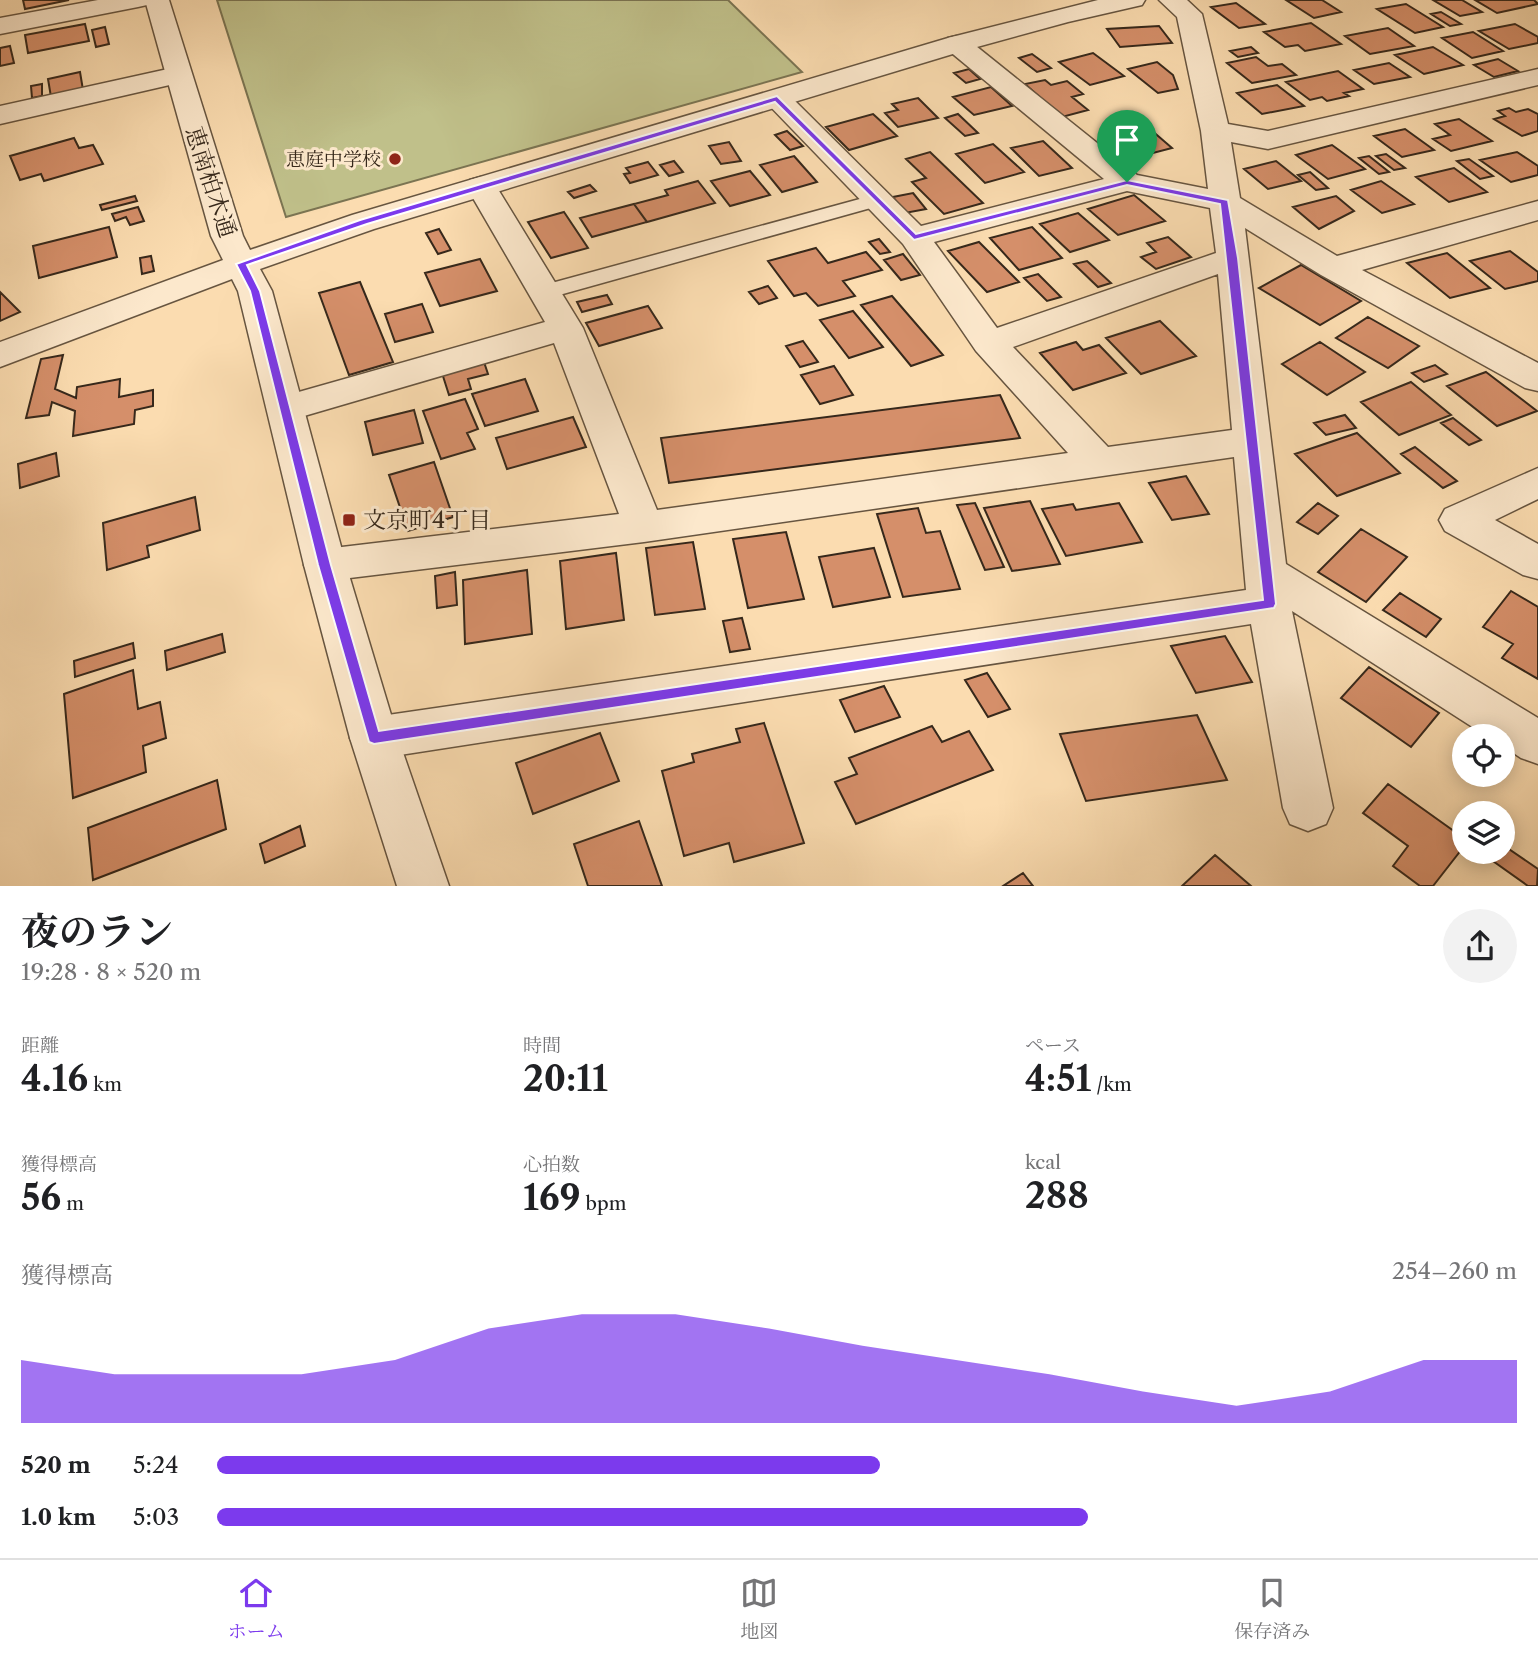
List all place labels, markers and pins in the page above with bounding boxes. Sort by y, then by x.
pin [1097,110,1157,182]
place label: 恵庭中学校 [286,148,381,171]
marker: 恵庭中学校 [387,151,403,167]
place label: 文京町4丁目 [363,506,491,534]
marker: 文京町4丁目 [341,512,357,528]

